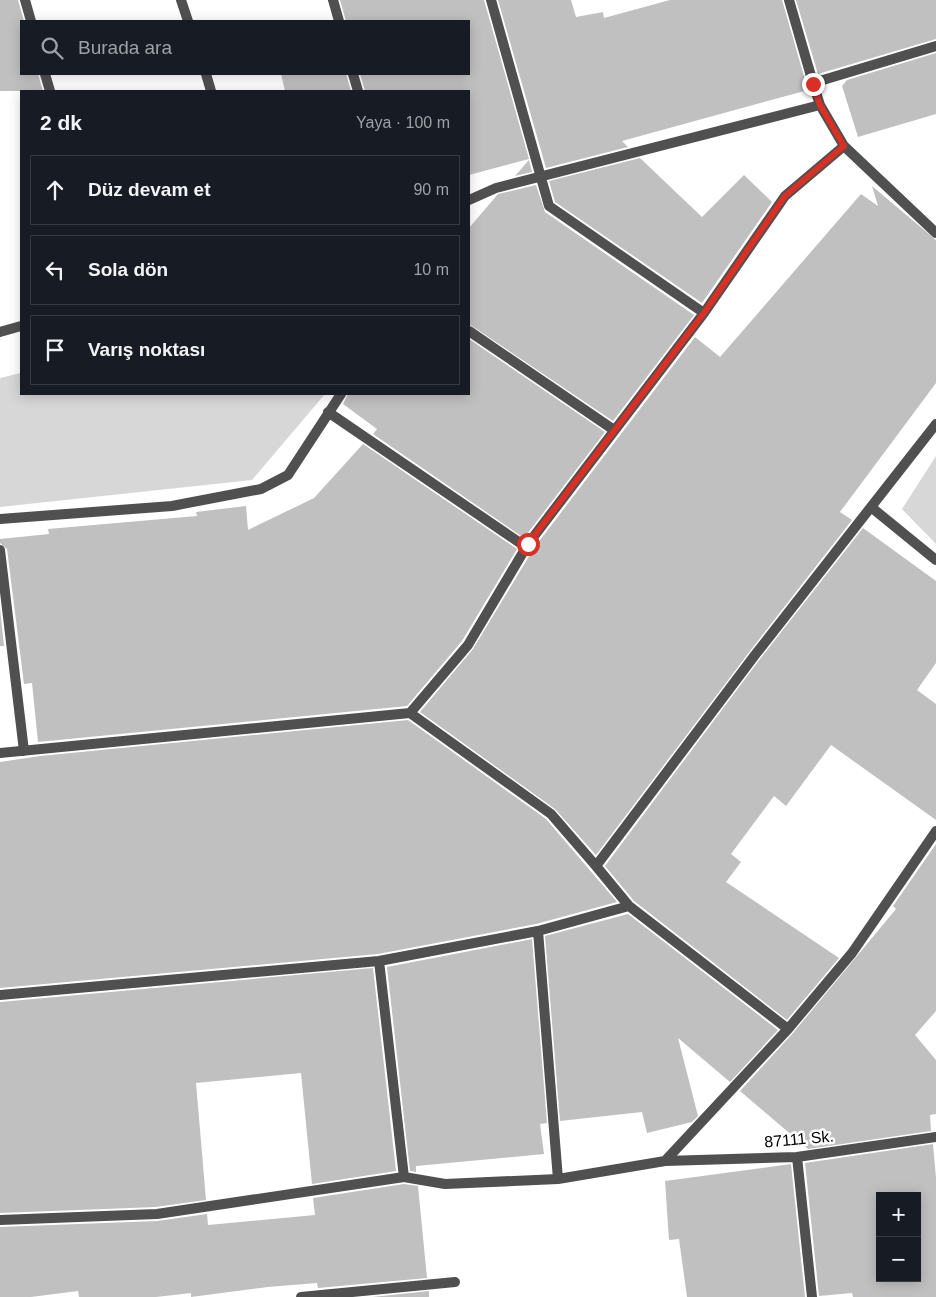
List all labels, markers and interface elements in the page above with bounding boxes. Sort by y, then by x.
search box [20,20,470,75]
icon: search [38,34,66,62]
text: Burada ara [78,37,172,58]
route end [802,73,825,96]
text: 2 dk [40,111,82,134]
text: Yaya · 100 m [356,114,450,131]
icon: ahead [41,176,69,204]
text: Düz devam et [88,179,210,200]
text: 90 m [413,181,449,198]
icon: left [41,256,69,284]
text: Sola dön [88,259,168,280]
text: 10 m [413,261,449,278]
icon: arrive [41,336,69,364]
text: Varış noktası [88,339,205,360]
route start [517,533,540,556]
street label: 87111 Sk. [764,1127,834,1151]
map controls [876,1192,921,1282]
button: + [876,1192,921,1237]
button: − [876,1237,921,1282]

